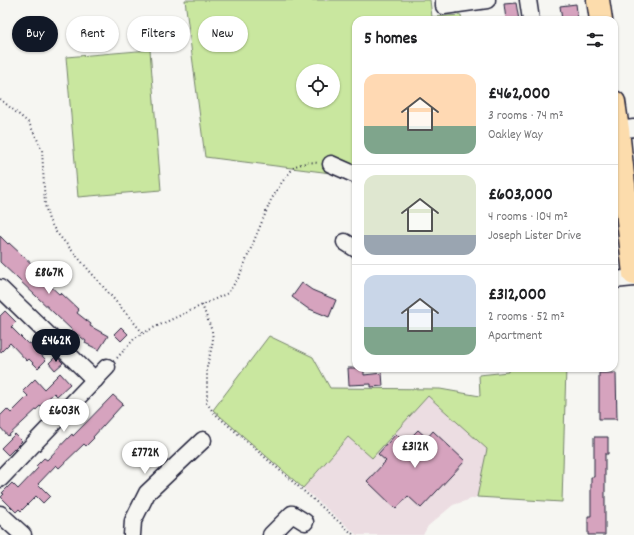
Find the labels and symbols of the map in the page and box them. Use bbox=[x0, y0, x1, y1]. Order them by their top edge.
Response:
pin: £867K bbox=[21, 261, 77, 295]
pin: £462K bbox=[28, 329, 84, 363]
pin: £603K bbox=[36, 399, 92, 433]
pin: £312K bbox=[387, 435, 443, 469]
pin: £772K bbox=[117, 441, 173, 475]

